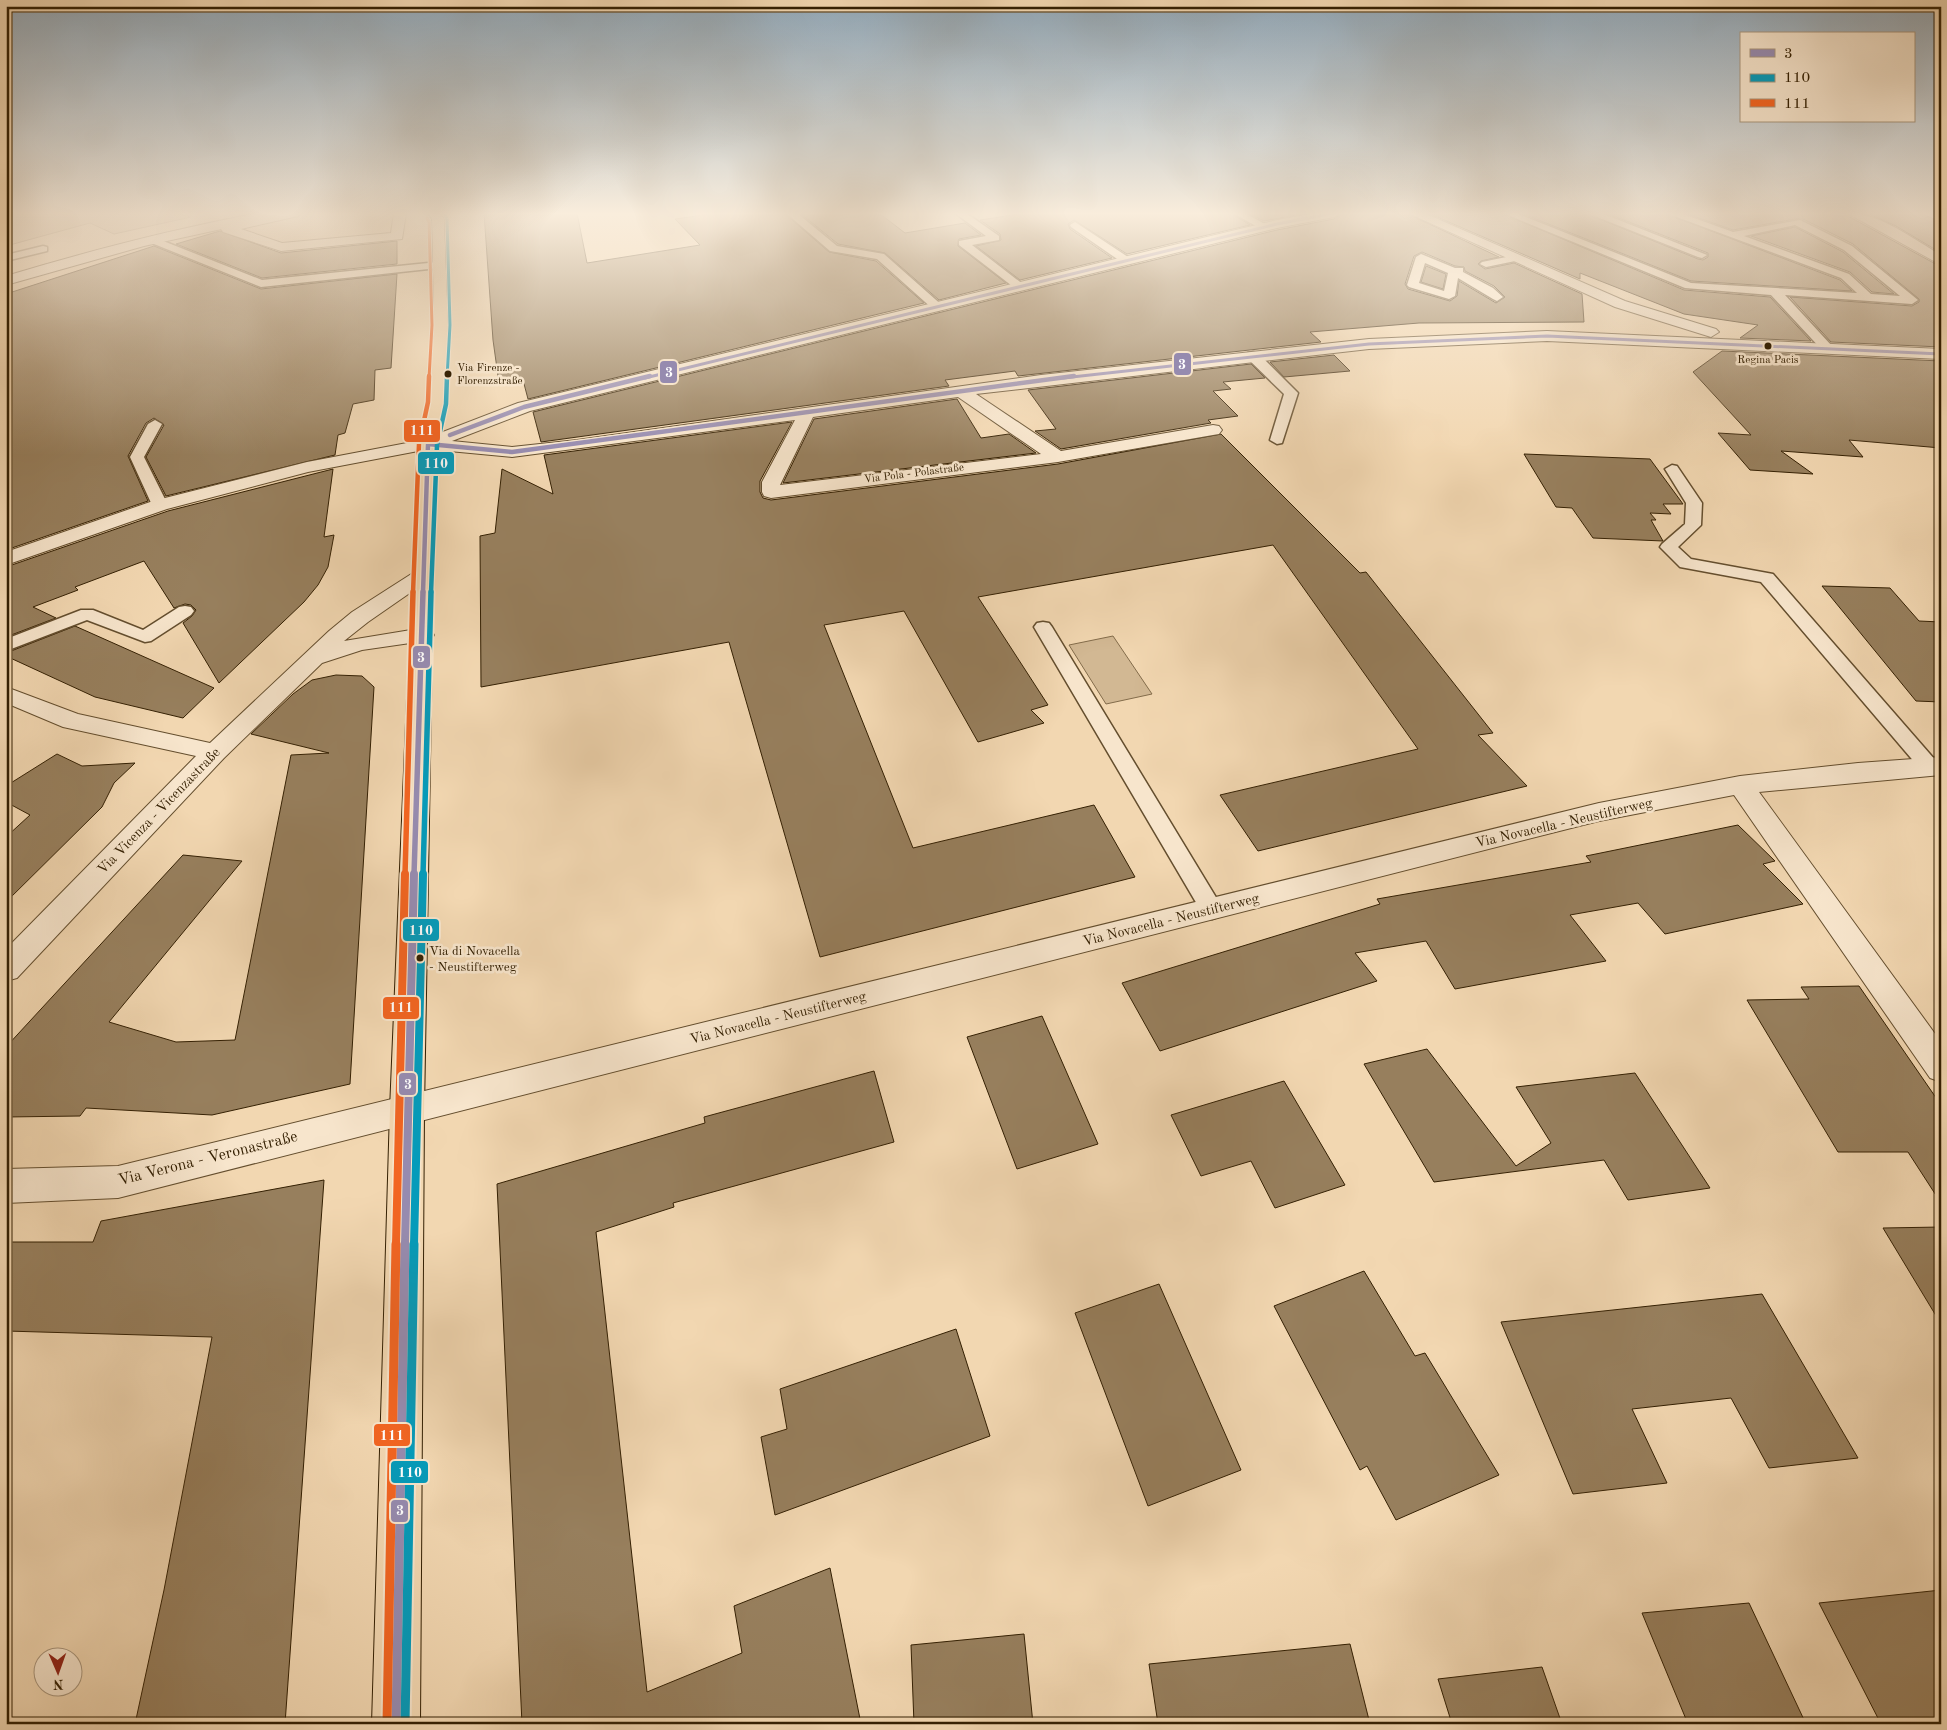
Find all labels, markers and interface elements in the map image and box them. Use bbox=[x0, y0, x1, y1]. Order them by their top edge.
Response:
legend bbox=[1740, 32, 1914, 122]
text: 3 bbox=[1784, 47, 1793, 62]
text: 110 bbox=[1784, 71, 1810, 86]
text: 111 bbox=[1784, 97, 1810, 112]
marker: Regina Pacis bbox=[1763, 341, 1773, 351]
line badge: 3 bbox=[1173, 352, 1192, 376]
place label: Regina Pacis bbox=[1737, 355, 1799, 366]
text: 3 bbox=[1178, 358, 1186, 372]
line badge: 3 bbox=[659, 360, 678, 384]
place label: Via Firenze - Florenzstraße bbox=[457, 363, 523, 387]
text: 3 bbox=[665, 366, 673, 380]
marker: Via Firenze - Florenzstraße bbox=[443, 369, 453, 379]
line badge: 111 bbox=[403, 419, 441, 443]
text: 111 bbox=[410, 424, 434, 438]
line badge: 110 bbox=[417, 451, 455, 475]
text: 110 bbox=[424, 457, 448, 471]
street label: Via Pola - Polastraße bbox=[863, 462, 965, 486]
line badge: 3 bbox=[412, 645, 431, 669]
text: 3 bbox=[417, 651, 425, 665]
street label: Via Vicenza - Vicenzastraße bbox=[95, 745, 223, 877]
street label: Via Novacella - Neustifterweg bbox=[1474, 796, 1654, 850]
street label: Via Novacella - Neustifterweg bbox=[1081, 891, 1261, 949]
line badge: 110 bbox=[402, 918, 440, 942]
text: 110 bbox=[409, 924, 433, 938]
place label: Via di Novacella - Neustifterweg bbox=[429, 945, 520, 974]
marker: Via di Novacella - Neustifterweg bbox=[415, 953, 425, 963]
street label: Via Novacella - Neustifterweg bbox=[688, 989, 868, 1047]
line badge: 111 bbox=[382, 996, 420, 1020]
text: 111 bbox=[389, 1001, 413, 1015]
line badge: 3 bbox=[398, 1072, 417, 1096]
text: 3 bbox=[404, 1078, 412, 1092]
street label: Via Verona - Veronastraße bbox=[117, 1129, 299, 1189]
line badge: 111 bbox=[373, 1423, 411, 1447]
text: 111 bbox=[380, 1429, 404, 1443]
line badge: 110 bbox=[390, 1460, 429, 1484]
text: 110 bbox=[398, 1466, 422, 1480]
line badge: 3 bbox=[390, 1499, 409, 1523]
text: 3 bbox=[396, 1504, 404, 1518]
north arrow bbox=[32, 1648, 82, 1698]
text: N bbox=[53, 1677, 64, 1691]

